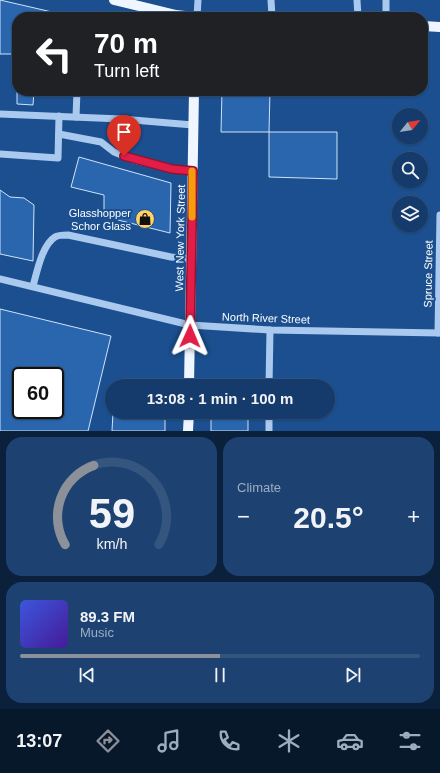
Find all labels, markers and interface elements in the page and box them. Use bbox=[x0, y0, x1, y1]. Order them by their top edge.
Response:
icon: left bbox=[28, 28, 80, 80]
text: 70 m bbox=[94, 28, 158, 59]
text: Turn left bbox=[94, 61, 159, 81]
north arrow bbox=[392, 108, 428, 144]
map controls bbox=[392, 108, 428, 232]
pin bbox=[107, 115, 141, 156]
icon: arrive bbox=[113, 121, 135, 143]
button: search bbox=[392, 152, 428, 188]
street label: West New York Street bbox=[173, 185, 187, 291]
button: layers bbox=[392, 196, 428, 232]
place label: Glasshopper Schor Glass bbox=[69, 207, 131, 232]
shop icon: Glasshopper Schor Glass bbox=[134, 208, 156, 230]
street label: Spruce Street bbox=[421, 240, 435, 308]
street label: North River Street bbox=[222, 310, 310, 326]
position arrow bbox=[169, 315, 211, 357]
speed limit sign: 60 bbox=[12, 367, 64, 419]
text: 13:08 · 1 min · 100 m bbox=[147, 390, 293, 407]
text: Climate bbox=[237, 480, 281, 495]
text: 59 bbox=[88, 489, 135, 536]
text: 20.5° bbox=[293, 501, 364, 534]
text: − bbox=[237, 504, 250, 529]
text: + bbox=[407, 504, 420, 529]
text: km/h bbox=[96, 535, 127, 551]
text: 89.3 FM bbox=[80, 608, 135, 625]
text: Music bbox=[80, 625, 114, 640]
icon: previous bbox=[76, 664, 98, 686]
icon: pause bbox=[209, 664, 231, 686]
icon: next bbox=[342, 664, 364, 686]
icon: directions bbox=[94, 727, 122, 755]
icon: music bbox=[155, 727, 183, 755]
icon: phone bbox=[215, 727, 243, 755]
icon: climate bbox=[275, 727, 303, 755]
icon: car bbox=[336, 727, 364, 755]
icon: filters bbox=[396, 727, 424, 755]
text: 13:07 bbox=[16, 731, 62, 751]

